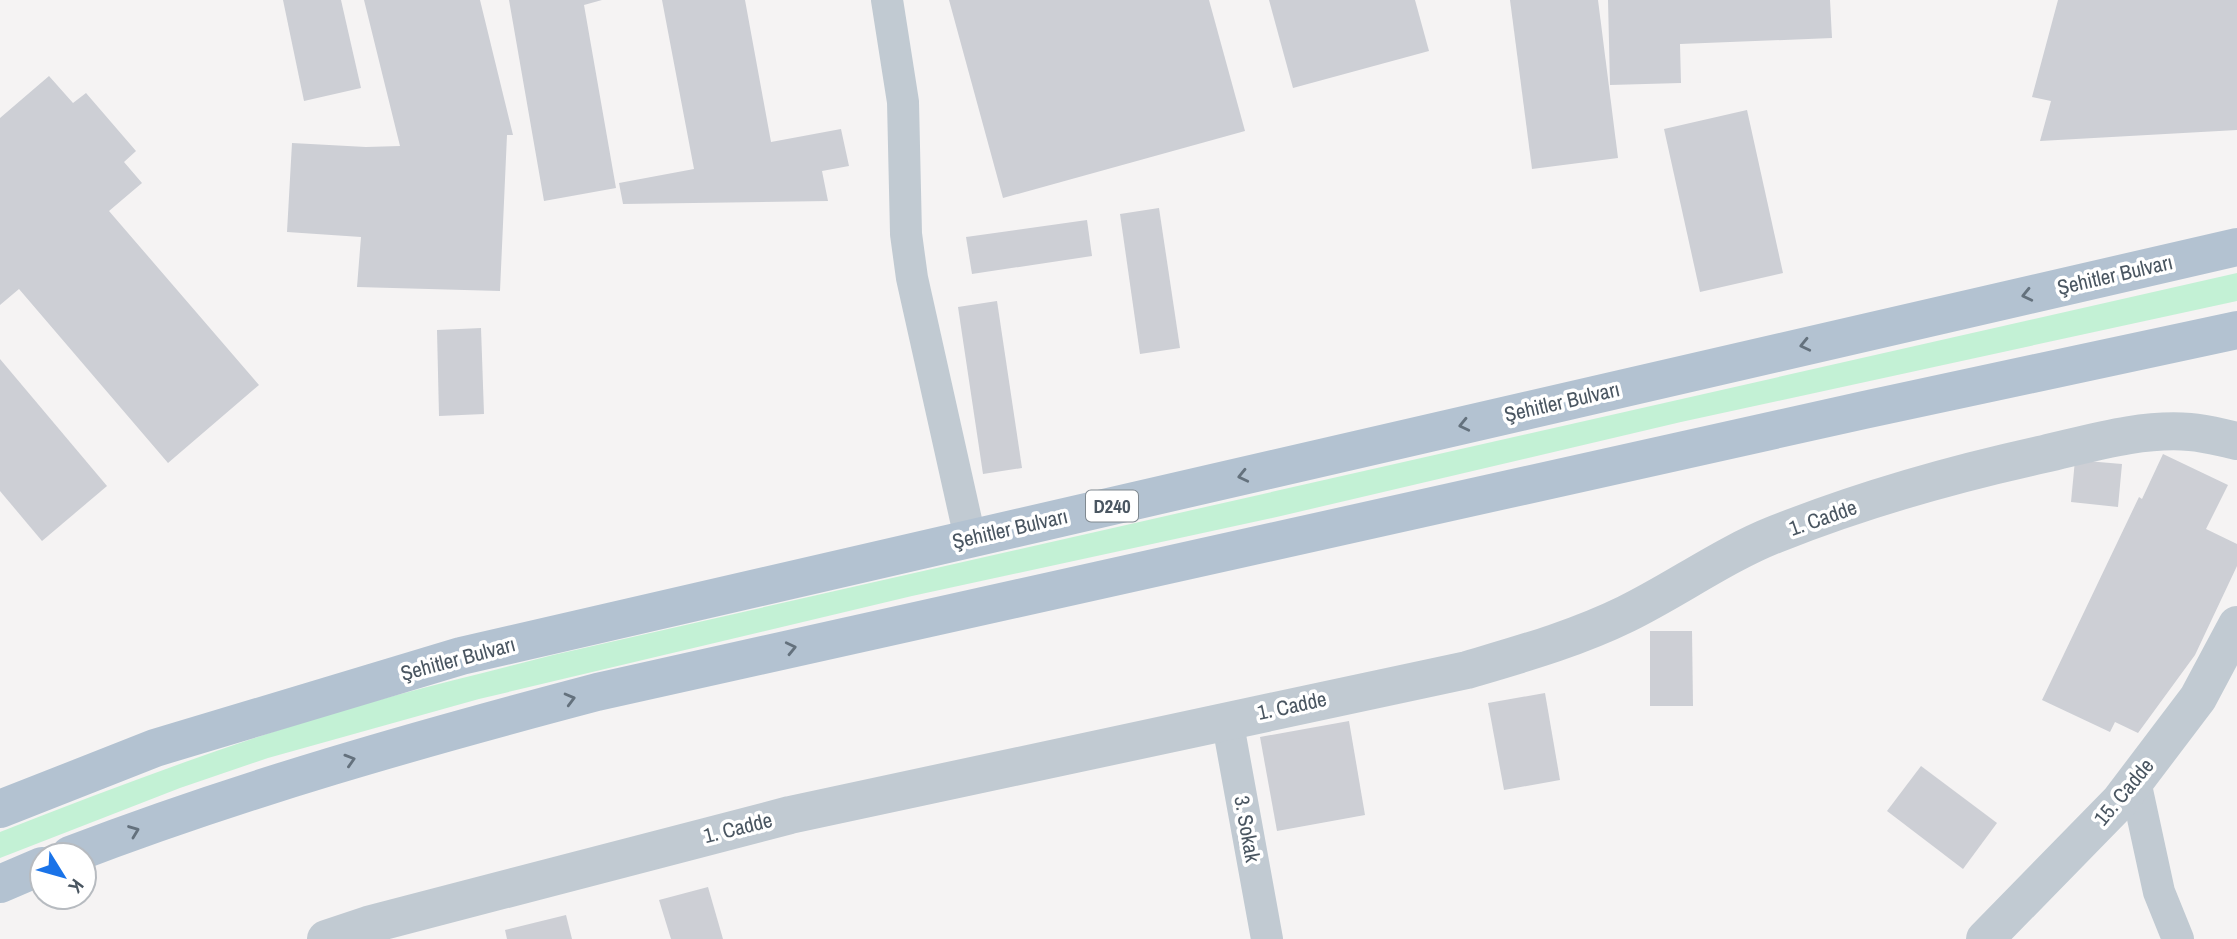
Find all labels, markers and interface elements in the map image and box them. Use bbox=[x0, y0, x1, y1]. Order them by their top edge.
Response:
street label: Şehitler Bulvarı bbox=[2054, 247, 2176, 302]
one-way arrow bbox=[2021, 287, 2033, 301]
one-way arrow bbox=[1799, 337, 1811, 352]
street label: Şehitler Bulvarı bbox=[1501, 374, 1623, 429]
one-way arrow bbox=[1458, 417, 1470, 431]
one-way arrow bbox=[1237, 467, 1249, 482]
road number: D240 bbox=[1086, 491, 1138, 522]
street label: 1. Cadde bbox=[1785, 492, 1861, 543]
street label: Şehitler Bulvarı bbox=[949, 501, 1071, 556]
street label: Şehitler Bulvarı bbox=[397, 629, 518, 688]
one-way arrow bbox=[785, 642, 797, 657]
street label: 1. Cadde bbox=[1255, 684, 1329, 727]
one-way arrow bbox=[563, 693, 575, 707]
street label: 15. Cadde bbox=[2087, 752, 2160, 831]
one-way arrow bbox=[344, 754, 356, 769]
street label: 3. Sokak bbox=[1227, 793, 1268, 865]
street label: 1. Cadde bbox=[700, 805, 775, 850]
one-way arrow bbox=[128, 825, 140, 839]
north arrow bbox=[28, 841, 98, 911]
text: K bbox=[62, 874, 90, 899]

